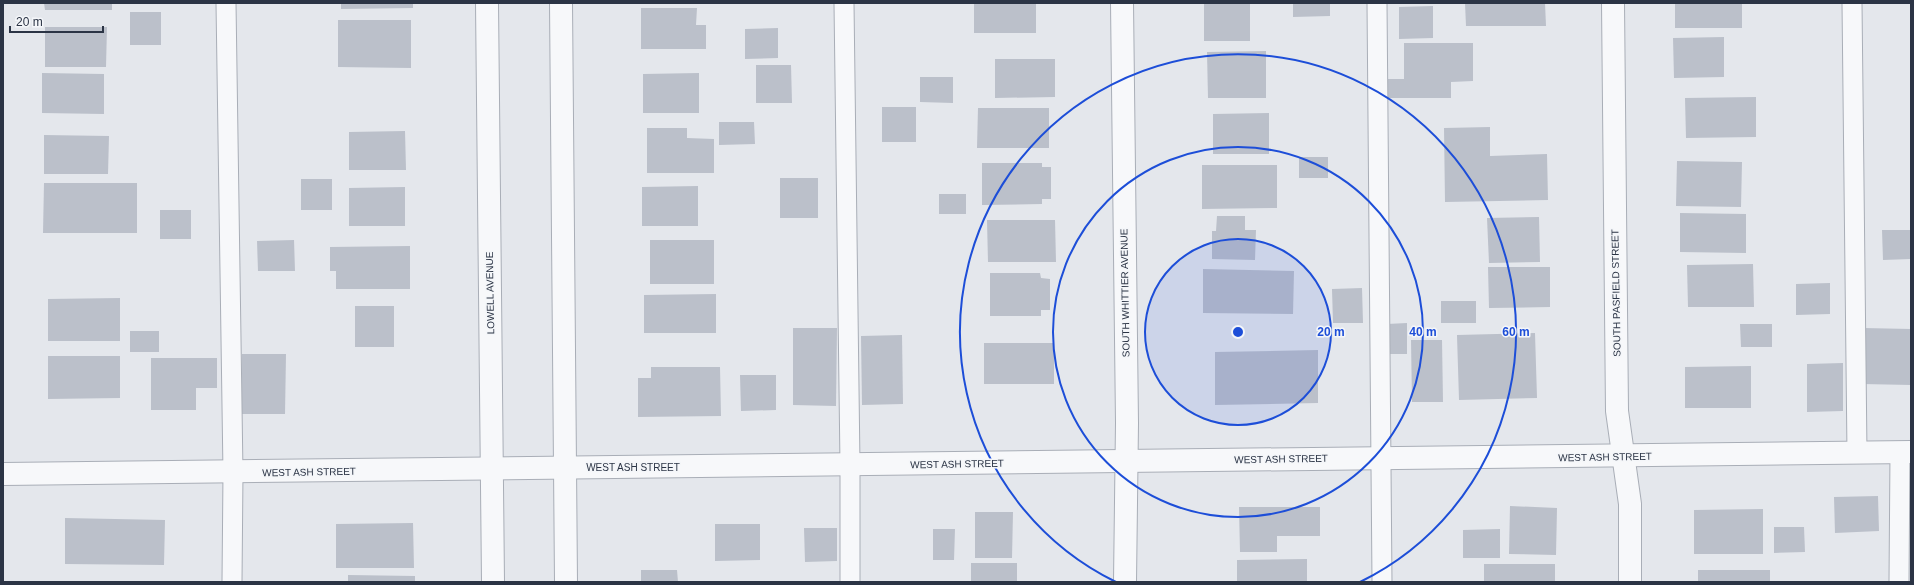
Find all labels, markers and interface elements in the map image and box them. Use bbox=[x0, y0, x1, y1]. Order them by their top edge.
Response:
scale bar bbox=[10, 8, 103, 34]
text: 20 m bbox=[16, 15, 43, 29]
street label: SOUTH WHITTIER AVENUE bbox=[1118, 228, 1132, 357]
street label: SOUTH PASFIELD STREET bbox=[1609, 229, 1623, 357]
street label: LOWELL AVENUE bbox=[484, 251, 496, 334]
centre of rings bbox=[1231, 325, 1245, 339]
text: 20 m bbox=[1317, 325, 1345, 339]
text: 40 m bbox=[1409, 325, 1437, 339]
text: 60 m bbox=[1502, 325, 1530, 339]
street label: WEST ASH STREET bbox=[1558, 451, 1652, 463]
street label: WEST ASH STREET bbox=[1234, 453, 1328, 465]
street label: WEST ASH STREET bbox=[910, 458, 1004, 470]
street label: WEST ASH STREET bbox=[586, 462, 680, 473]
street label: WEST ASH STREET bbox=[262, 466, 356, 478]

